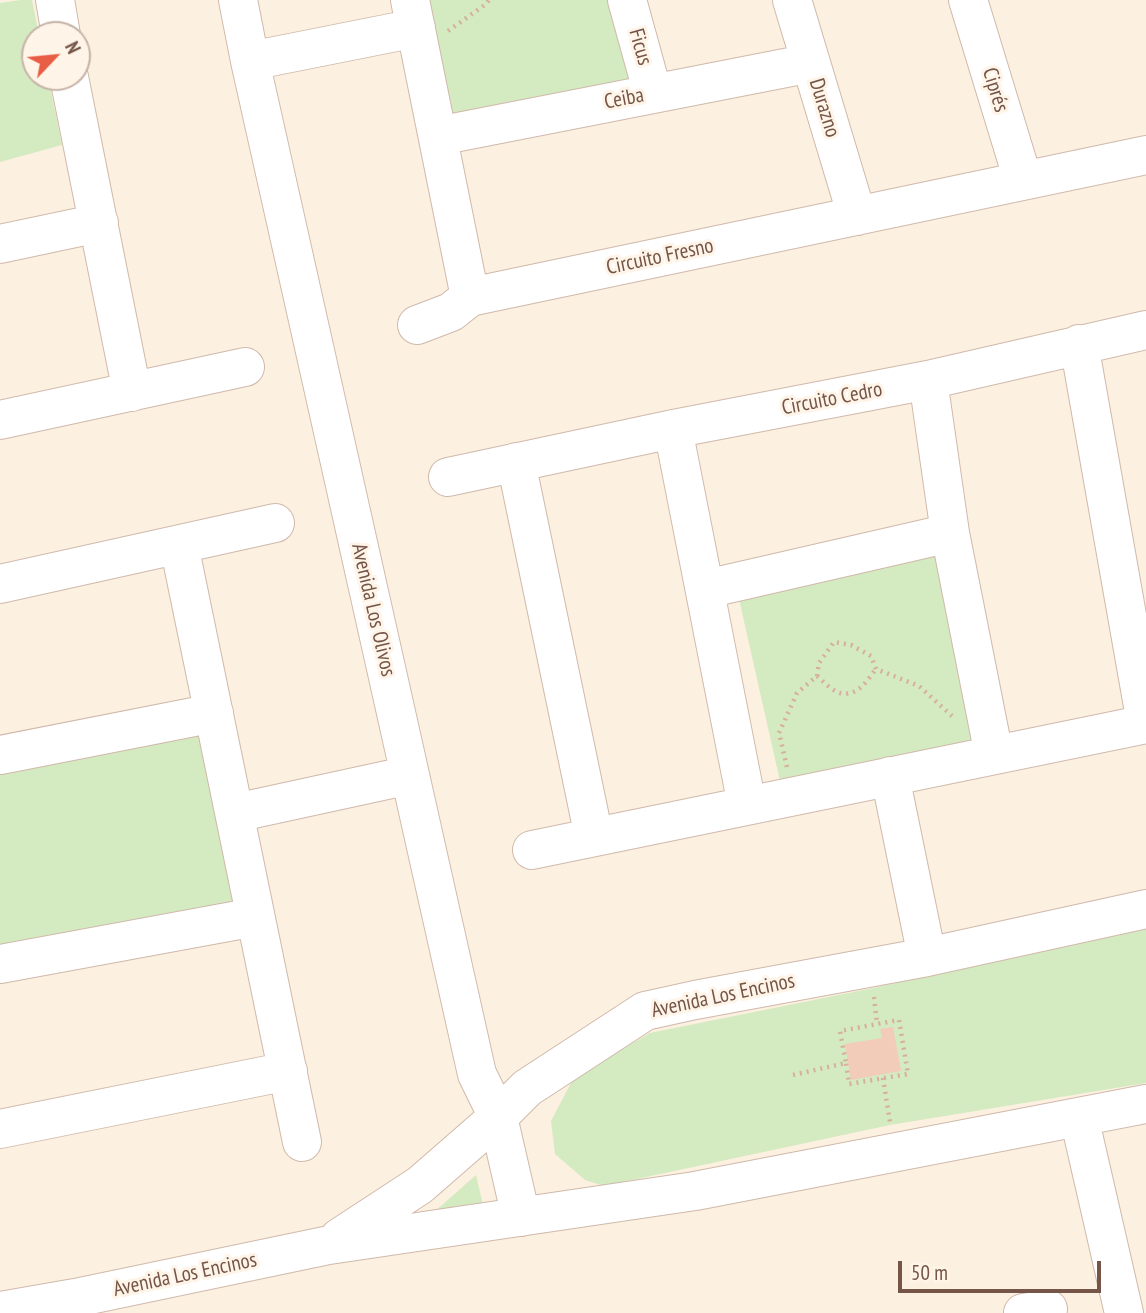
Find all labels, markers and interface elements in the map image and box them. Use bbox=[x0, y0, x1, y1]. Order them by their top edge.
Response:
north arrow bbox=[21, 21, 91, 91]
street label: Ficus bbox=[623, 26, 657, 68]
text: N bbox=[60, 38, 86, 58]
street label: Ciprés bbox=[976, 65, 1014, 115]
street label: Durazno bbox=[803, 76, 845, 140]
street label: Ceiba bbox=[602, 83, 646, 115]
street label: Circuito Fresno bbox=[604, 233, 716, 281]
street label: Circuito Cedro bbox=[780, 377, 884, 421]
street label: Avenida Los Olivos bbox=[345, 541, 401, 679]
street label: Avenida Los Encinos bbox=[649, 969, 797, 1023]
scale bar bbox=[901, 1246, 1104, 1290]
street label: Avenida Los Encinos bbox=[111, 1248, 259, 1302]
text: 50 m bbox=[911, 1259, 948, 1286]

